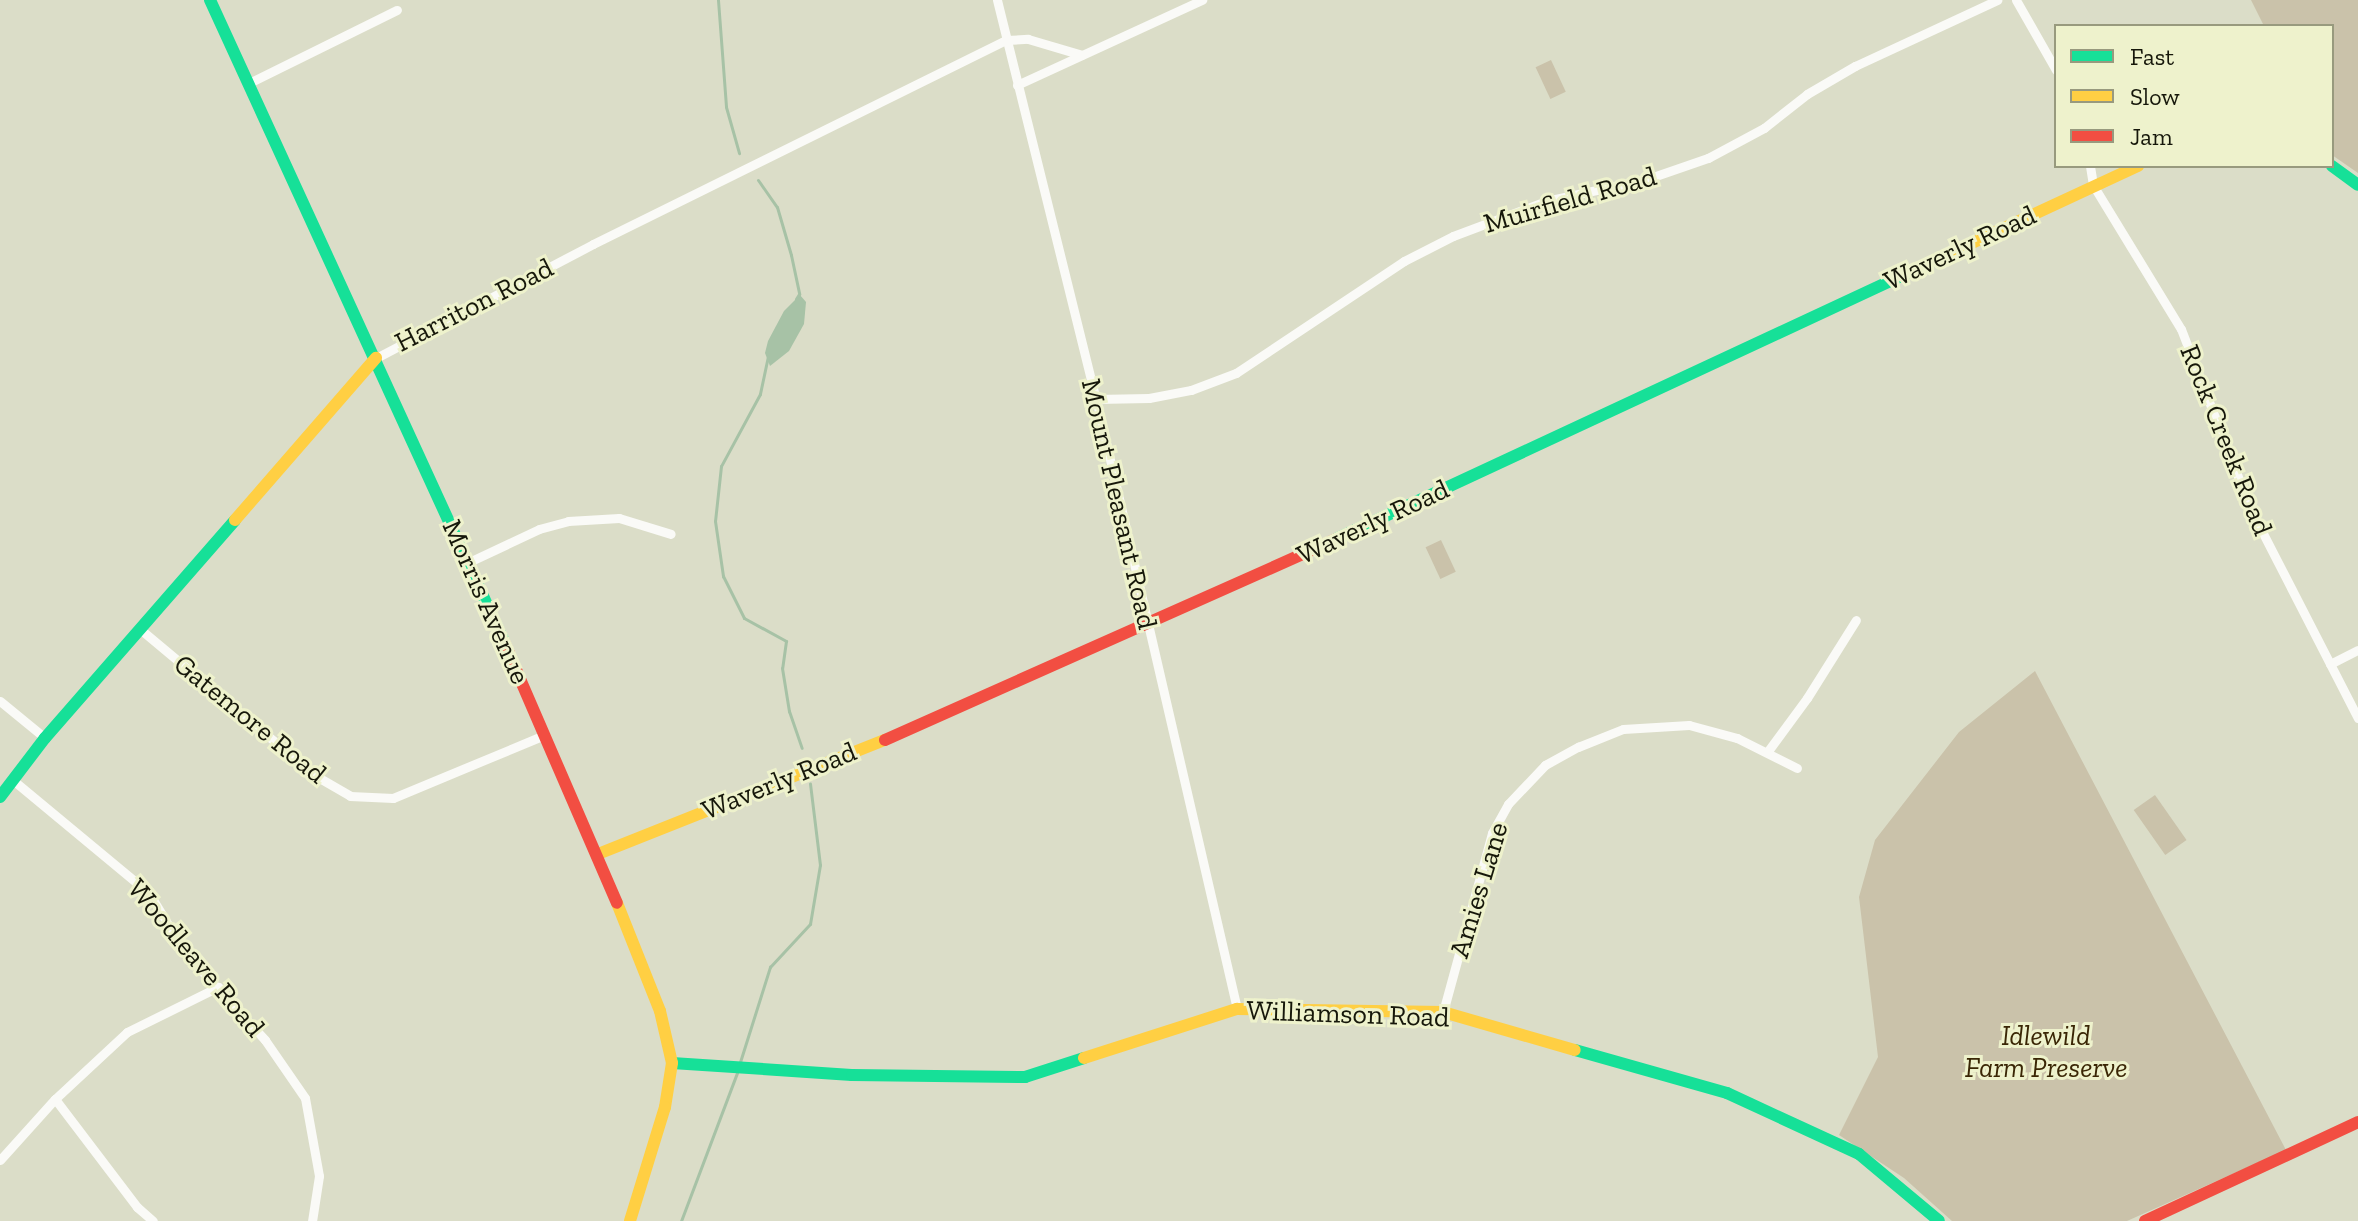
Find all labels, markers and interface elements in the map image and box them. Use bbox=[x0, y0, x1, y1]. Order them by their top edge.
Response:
legend bbox=[2054, 24, 2334, 168]
text: Fast bbox=[2130, 42, 2174, 71]
text: Slow bbox=[2130, 82, 2180, 111]
text: Jam bbox=[2130, 122, 2173, 151]
street label: Muirfield Road bbox=[1480, 159, 1660, 241]
street label: Waverly Road bbox=[1878, 198, 2042, 298]
street label: Harriton Road bbox=[389, 251, 559, 359]
street label: Rock Creek Road bbox=[2173, 340, 2279, 540]
street label: Mount Pleasant Road bbox=[1074, 376, 1164, 632]
street label: Waverly Road bbox=[1291, 472, 1455, 572]
street label: Morris Avenue bbox=[435, 514, 537, 690]
street label: Gatemore Road bbox=[167, 647, 333, 791]
street label: Waverly Road bbox=[697, 735, 861, 827]
street label: Amies Lane bbox=[1442, 818, 1516, 962]
street label: Woodleave Road bbox=[120, 872, 272, 1044]
street label: Williamson Road bbox=[1246, 994, 1450, 1034]
park label: Idlewild Farm Preserve bbox=[1964, 1019, 2128, 1085]

